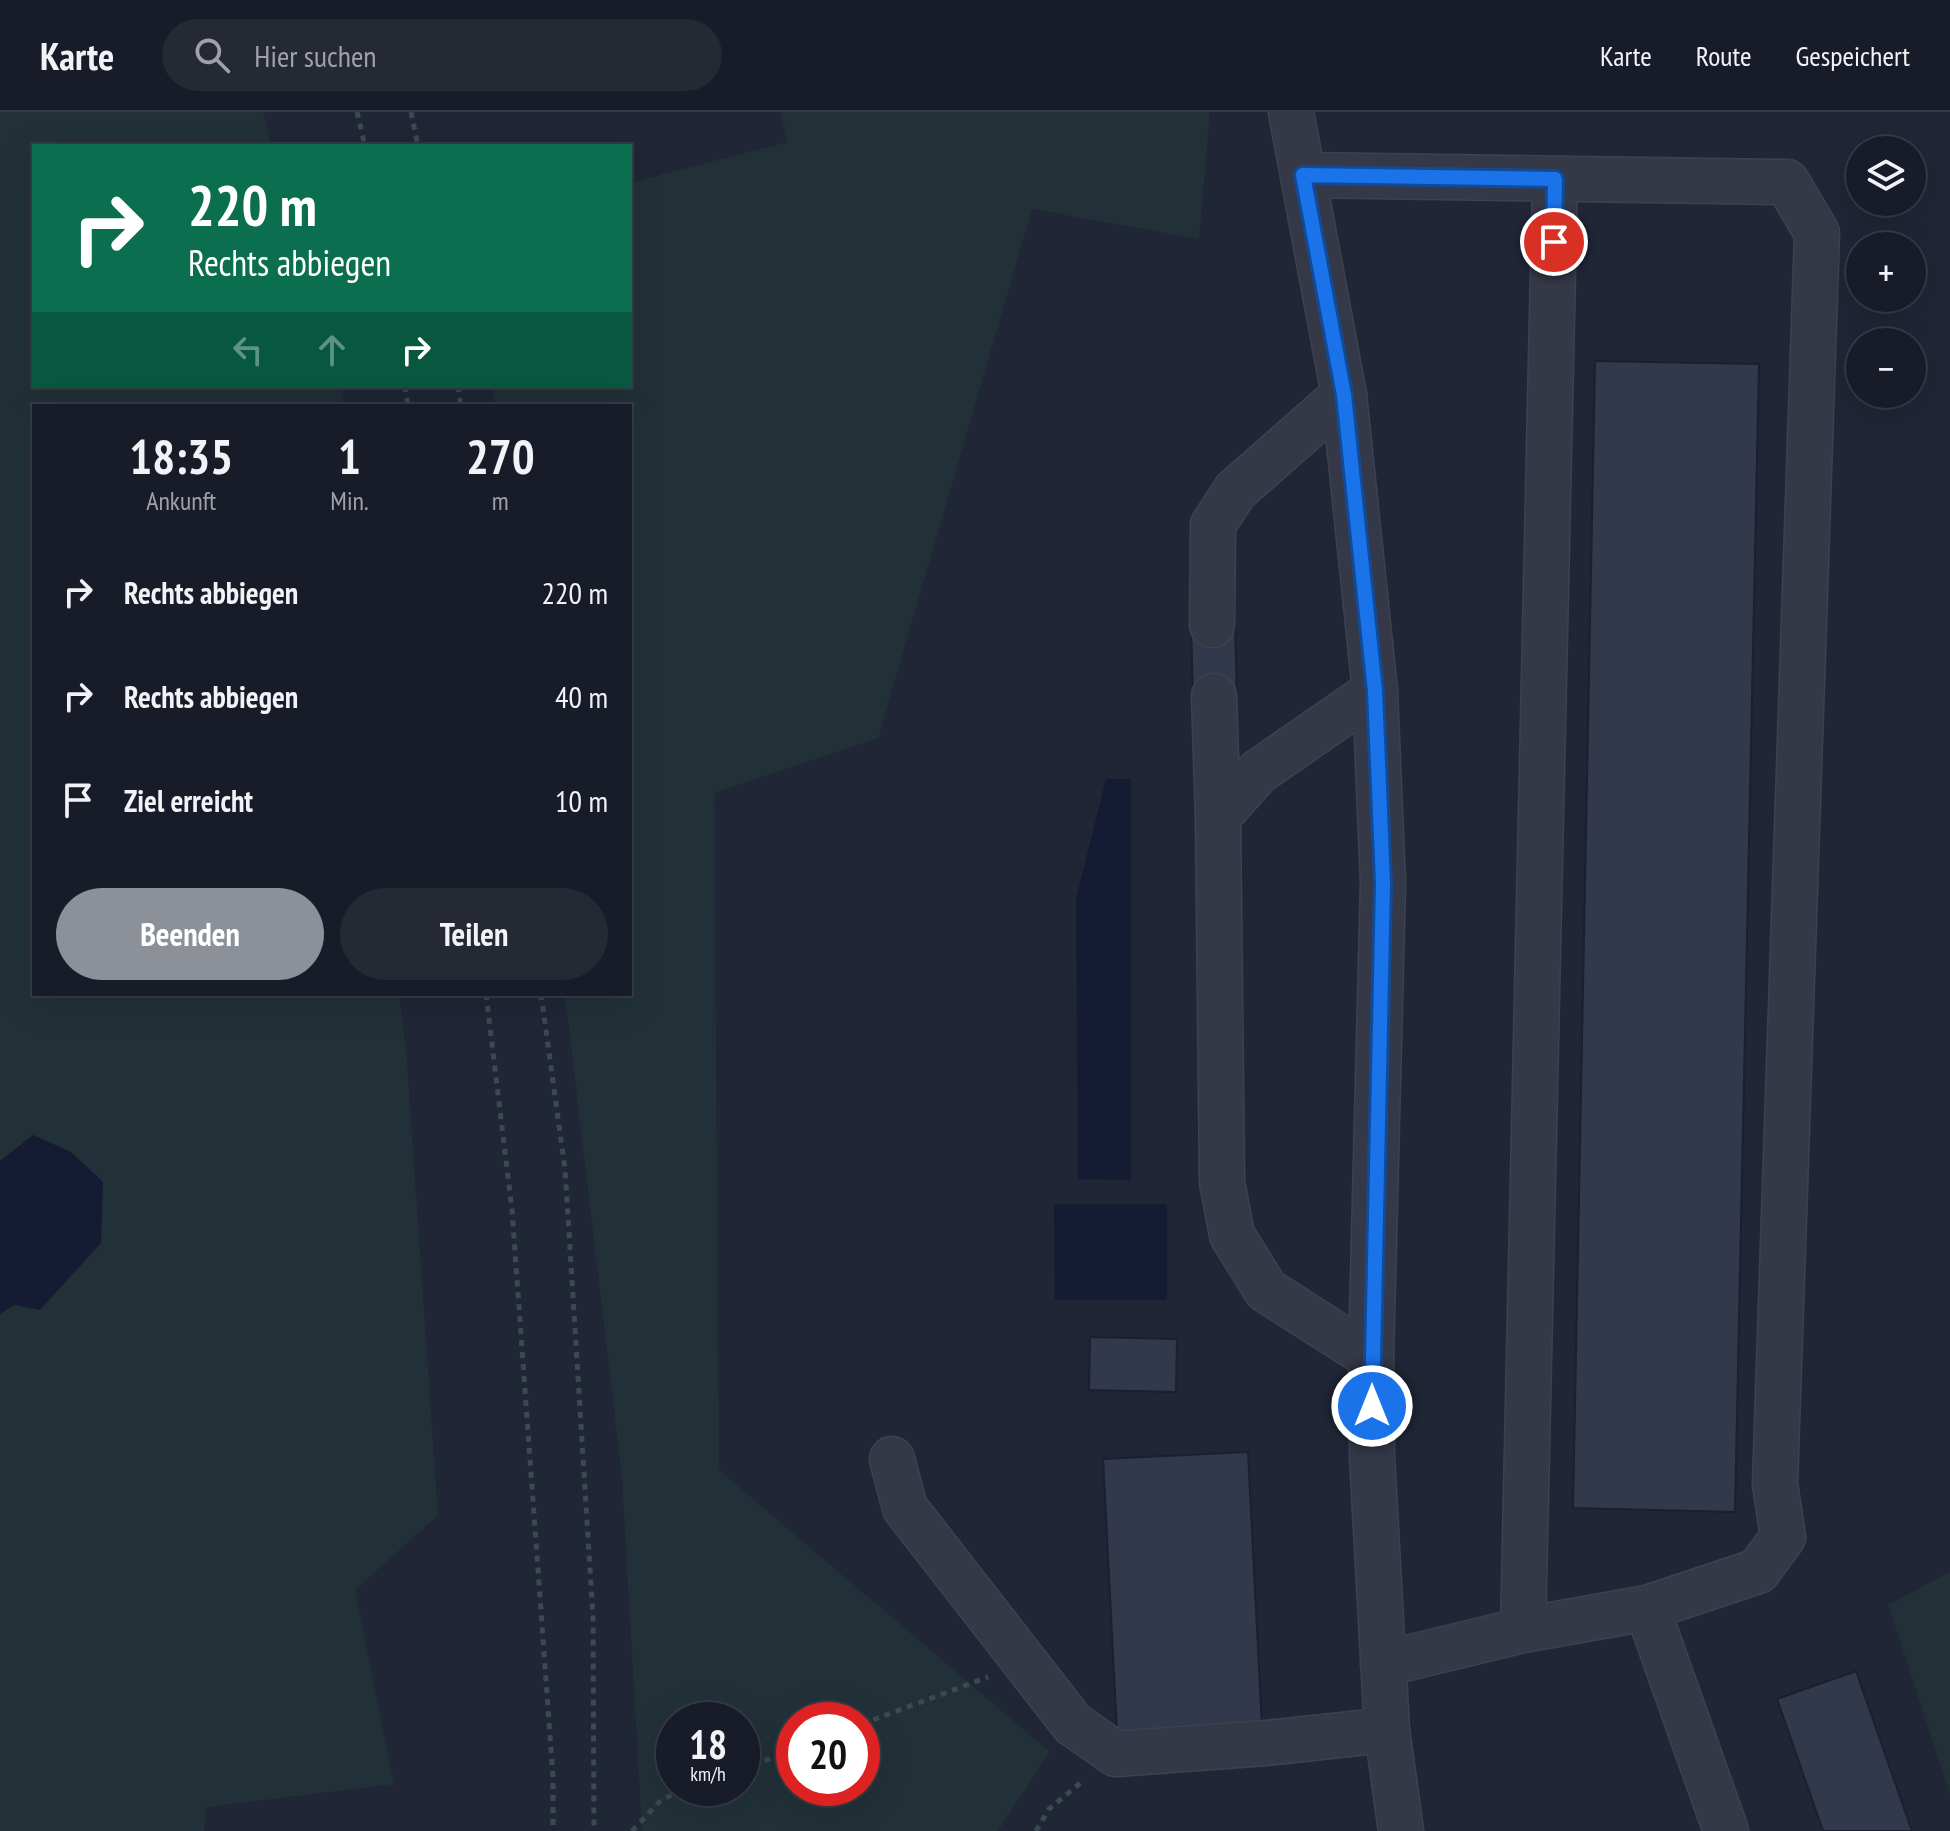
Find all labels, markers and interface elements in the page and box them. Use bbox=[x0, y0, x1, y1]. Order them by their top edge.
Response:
search box bbox=[162, 19, 722, 91]
text: Karte bbox=[40, 31, 114, 80]
icon: search bbox=[190, 33, 234, 77]
text: Hier suchen bbox=[254, 36, 376, 75]
text: Karte bbox=[1600, 37, 1652, 74]
text: Route bbox=[1696, 37, 1751, 74]
text: Gespeichert bbox=[1795, 37, 1910, 74]
map controls bbox=[1846, 136, 1926, 408]
button: layers bbox=[1846, 136, 1926, 216]
text: 220 m bbox=[188, 169, 317, 241]
icon: right bbox=[56, 176, 160, 280]
pin bbox=[1520, 208, 1588, 276]
icon: arrive bbox=[1532, 220, 1576, 264]
button: + bbox=[1846, 232, 1926, 312]
text: Rechts abbiegen bbox=[188, 239, 391, 286]
icon: left bbox=[226, 328, 270, 372]
icon: ahead bbox=[310, 328, 354, 372]
icon: right bbox=[394, 328, 438, 372]
button: − bbox=[1846, 328, 1926, 408]
text: 18:35 bbox=[129, 425, 233, 487]
text: 1 bbox=[338, 425, 361, 487]
text: 270 bbox=[466, 425, 535, 487]
text: Ankunft bbox=[146, 484, 216, 517]
text: Min. bbox=[330, 484, 369, 517]
text: m bbox=[492, 484, 509, 517]
icon: right bbox=[56, 570, 100, 614]
text: Rechts abbiegen bbox=[124, 573, 298, 612]
text: 220 m bbox=[542, 573, 608, 612]
icon: right bbox=[56, 674, 100, 718]
text: Rechts abbiegen bbox=[124, 677, 298, 716]
text: 40 m bbox=[555, 677, 608, 716]
icon: arrive bbox=[56, 778, 100, 822]
text: Ziel erreicht bbox=[124, 781, 253, 820]
text: 10 m bbox=[555, 781, 608, 820]
button: Beenden bbox=[56, 888, 324, 980]
button: Teilen bbox=[340, 888, 608, 980]
position arrow bbox=[1330, 1364, 1414, 1448]
speed limit sign: 20 bbox=[776, 1702, 880, 1806]
text: 18 bbox=[689, 1718, 727, 1770]
text: km/h bbox=[690, 1761, 726, 1787]

